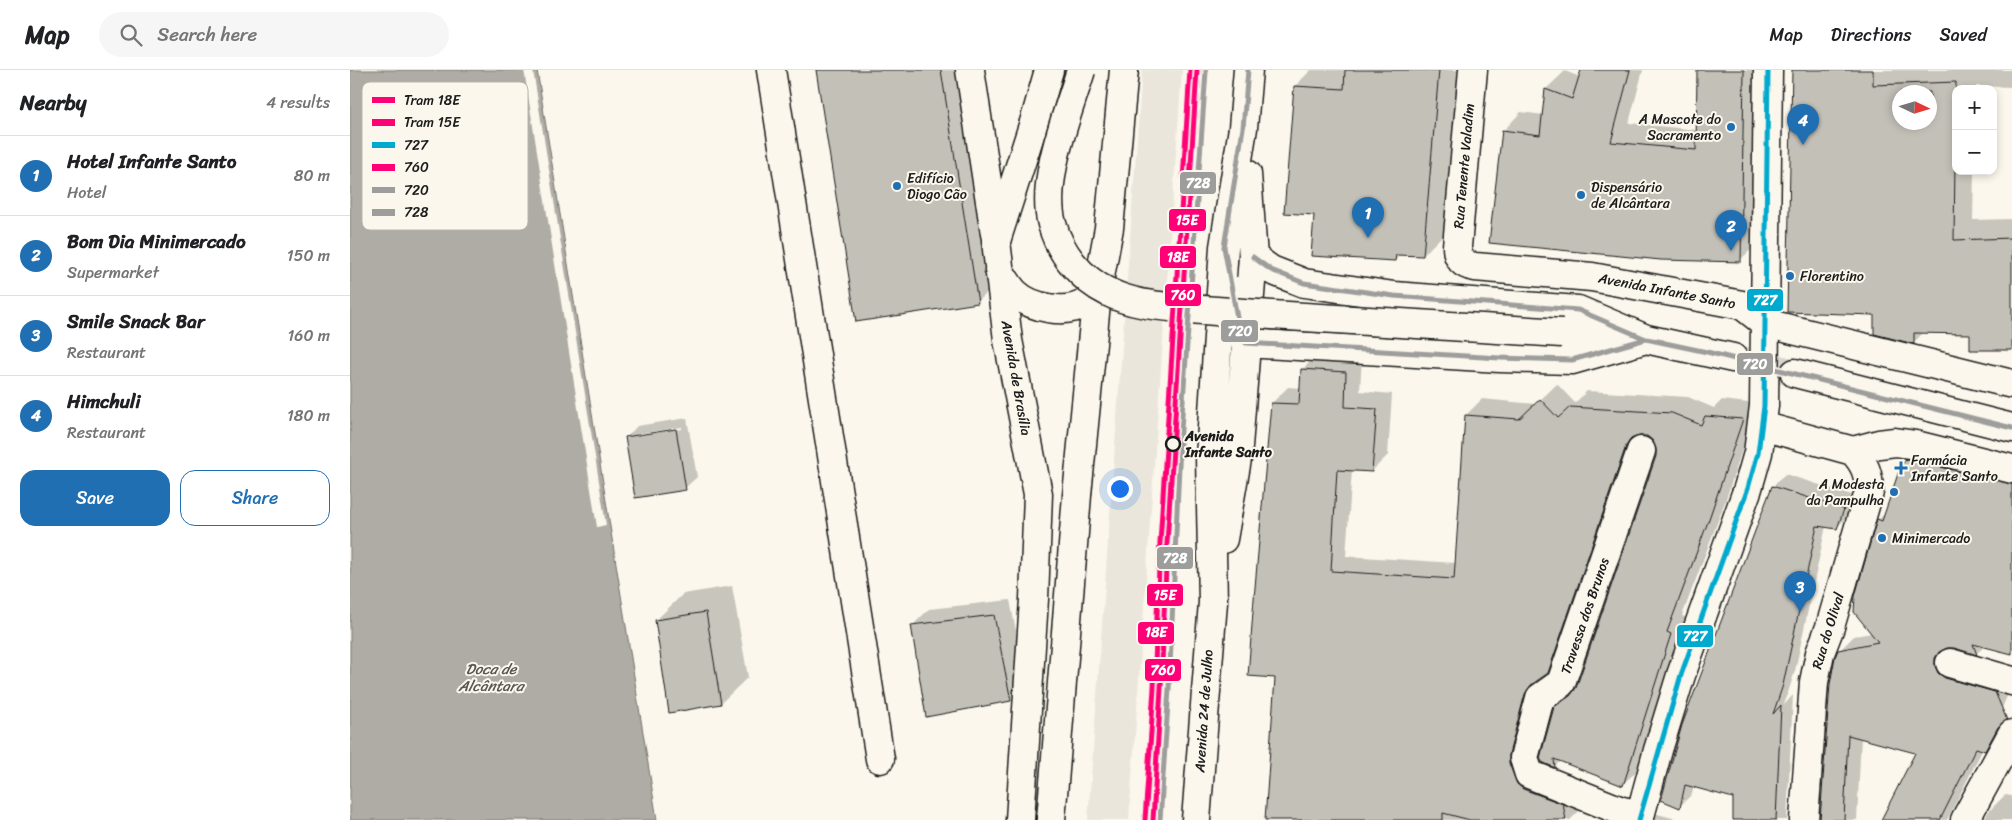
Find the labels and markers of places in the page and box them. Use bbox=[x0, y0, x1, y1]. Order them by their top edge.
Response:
pin: 4 bbox=[1787, 104, 1819, 145]
place label: A Mascote do Sacramento bbox=[1638, 107, 1721, 148]
marker: A Mascote do Sacramento bbox=[1725, 121, 1737, 133]
place label: Edifício Diogo Cão bbox=[907, 166, 967, 207]
place label: Dispensário de Alcântara bbox=[1591, 175, 1671, 216]
marker: Edifício Diogo Cão bbox=[891, 180, 903, 192]
marker: Dispensário de Alcântara bbox=[1575, 189, 1587, 201]
pin: 1 bbox=[1352, 197, 1384, 238]
pin: 2 bbox=[1715, 210, 1747, 251]
place label: Florentino bbox=[1800, 264, 1864, 289]
marker: Florentino bbox=[1784, 270, 1796, 282]
place label: Avenida Infante Santo bbox=[1184, 424, 1273, 465]
marker: Avenida Infante Santo bbox=[1165, 436, 1181, 452]
place label: Farmácia Infante Santo bbox=[1910, 448, 1998, 489]
marker: Farmácia Infante Santo bbox=[1895, 462, 1907, 474]
place label: A Modesta da Pampulha bbox=[1806, 472, 1884, 513]
marker: A Modesta da Pampulha bbox=[1888, 486, 1900, 498]
place label: Minimercado bbox=[1892, 526, 1970, 551]
marker: Minimercado bbox=[1876, 532, 1888, 544]
pin: 3 bbox=[1784, 571, 1816, 612]

